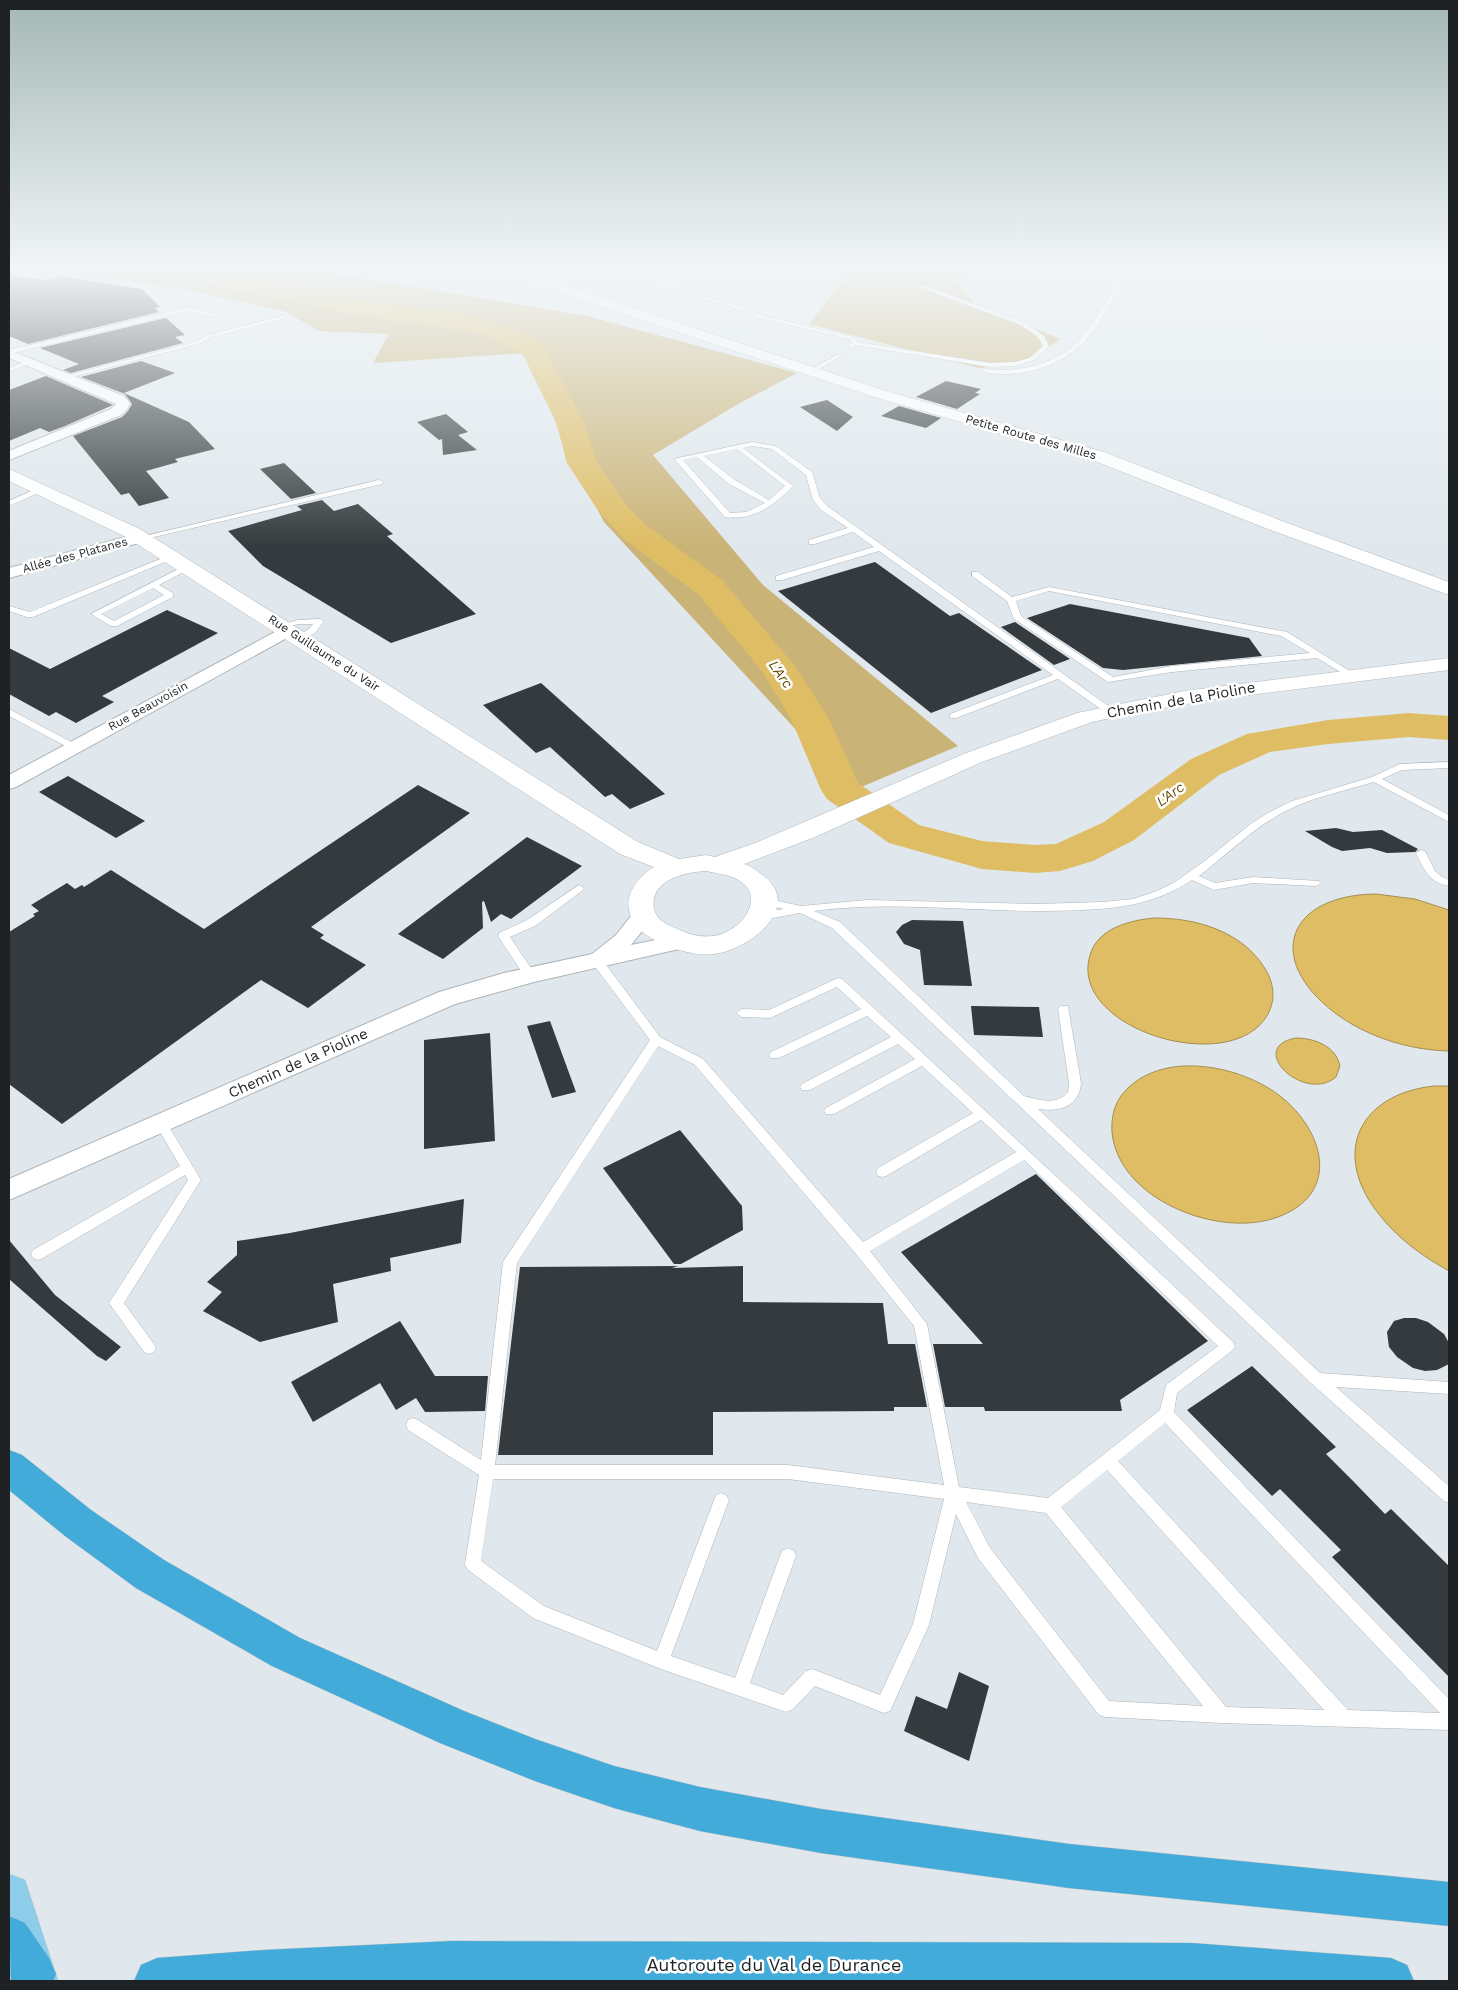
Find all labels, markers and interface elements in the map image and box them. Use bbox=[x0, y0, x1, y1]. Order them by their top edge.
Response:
street label: Petite Route des Milles bbox=[964, 412, 1098, 462]
street label: Allée des Platanes bbox=[21, 534, 129, 576]
street label: Rue Guillaume du Vair bbox=[266, 612, 382, 694]
water label: L'Arc bbox=[766, 657, 796, 691]
street label: Rue Beauvoisin bbox=[106, 678, 190, 734]
street label: Chemin de la Pioline bbox=[1105, 678, 1257, 722]
water label: L'Arc bbox=[1153, 778, 1187, 809]
street label: Chemin de la Pioline bbox=[226, 1024, 370, 1102]
street label: Autoroute du Val de Durance bbox=[647, 1954, 901, 1975]

